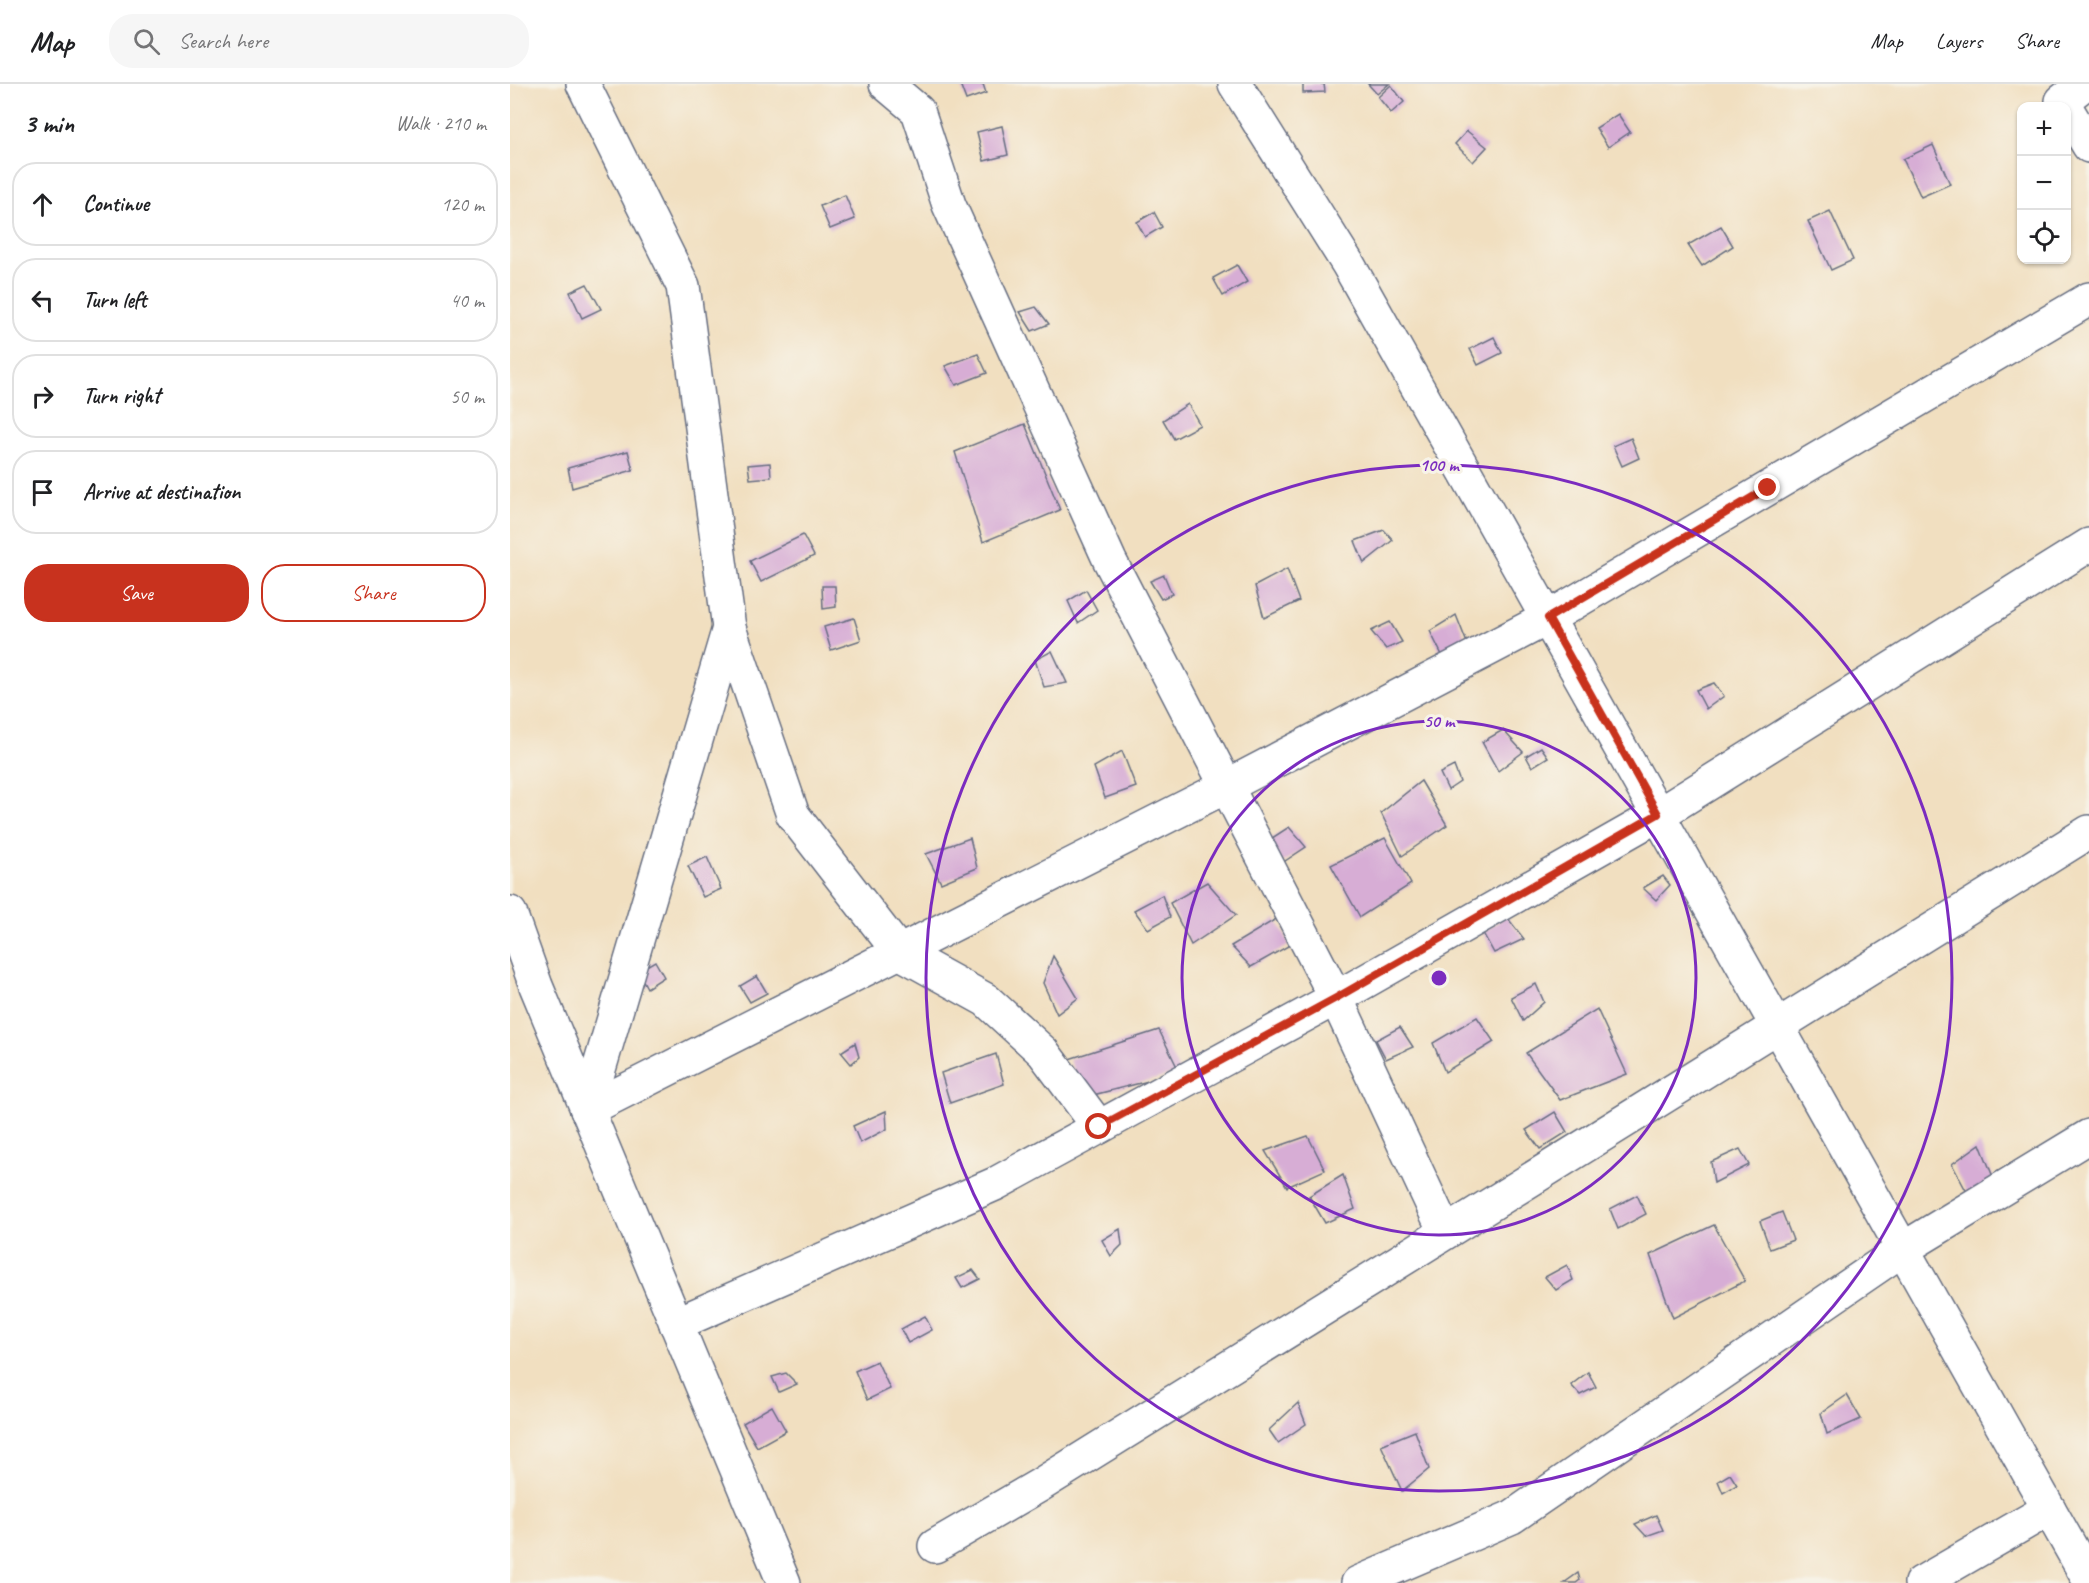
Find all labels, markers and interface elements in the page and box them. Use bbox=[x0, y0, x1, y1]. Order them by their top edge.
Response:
search box bbox=[109, 14, 529, 68]
text: Map bbox=[30, 24, 73, 59]
icon: search bbox=[130, 25, 163, 58]
text: Search here bbox=[178, 27, 268, 55]
text: Map bbox=[1870, 28, 1903, 54]
text: Layers bbox=[1936, 28, 1982, 54]
text: Share bbox=[2015, 28, 2059, 54]
map controls bbox=[2017, 102, 2071, 264]
button: + bbox=[2017, 102, 2071, 156]
text: 3 min bbox=[24, 107, 74, 140]
text: Walk · 210 m bbox=[396, 111, 486, 136]
button: − bbox=[2017, 156, 2071, 210]
icon: ahead bbox=[26, 188, 59, 221]
text: Continue bbox=[83, 190, 149, 218]
text: 120 m bbox=[441, 192, 484, 217]
button: locate bbox=[2017, 210, 2071, 264]
icon: left bbox=[26, 284, 59, 317]
text: Turn left bbox=[83, 286, 147, 314]
text: 40 m bbox=[450, 288, 484, 313]
icon: right bbox=[26, 380, 59, 413]
text: Turn right bbox=[83, 382, 160, 410]
text: 50 m bbox=[450, 384, 484, 409]
text: 100 m bbox=[1420, 454, 1460, 476]
route end bbox=[1754, 474, 1780, 500]
icon: arrive bbox=[26, 476, 59, 509]
text: Arrive at destination bbox=[83, 478, 240, 506]
button: Save bbox=[24, 564, 249, 622]
button: Share bbox=[261, 564, 486, 622]
text: 50 m bbox=[1424, 710, 1456, 732]
centre of rings bbox=[1429, 968, 1449, 988]
route start bbox=[1085, 1113, 1111, 1139]

